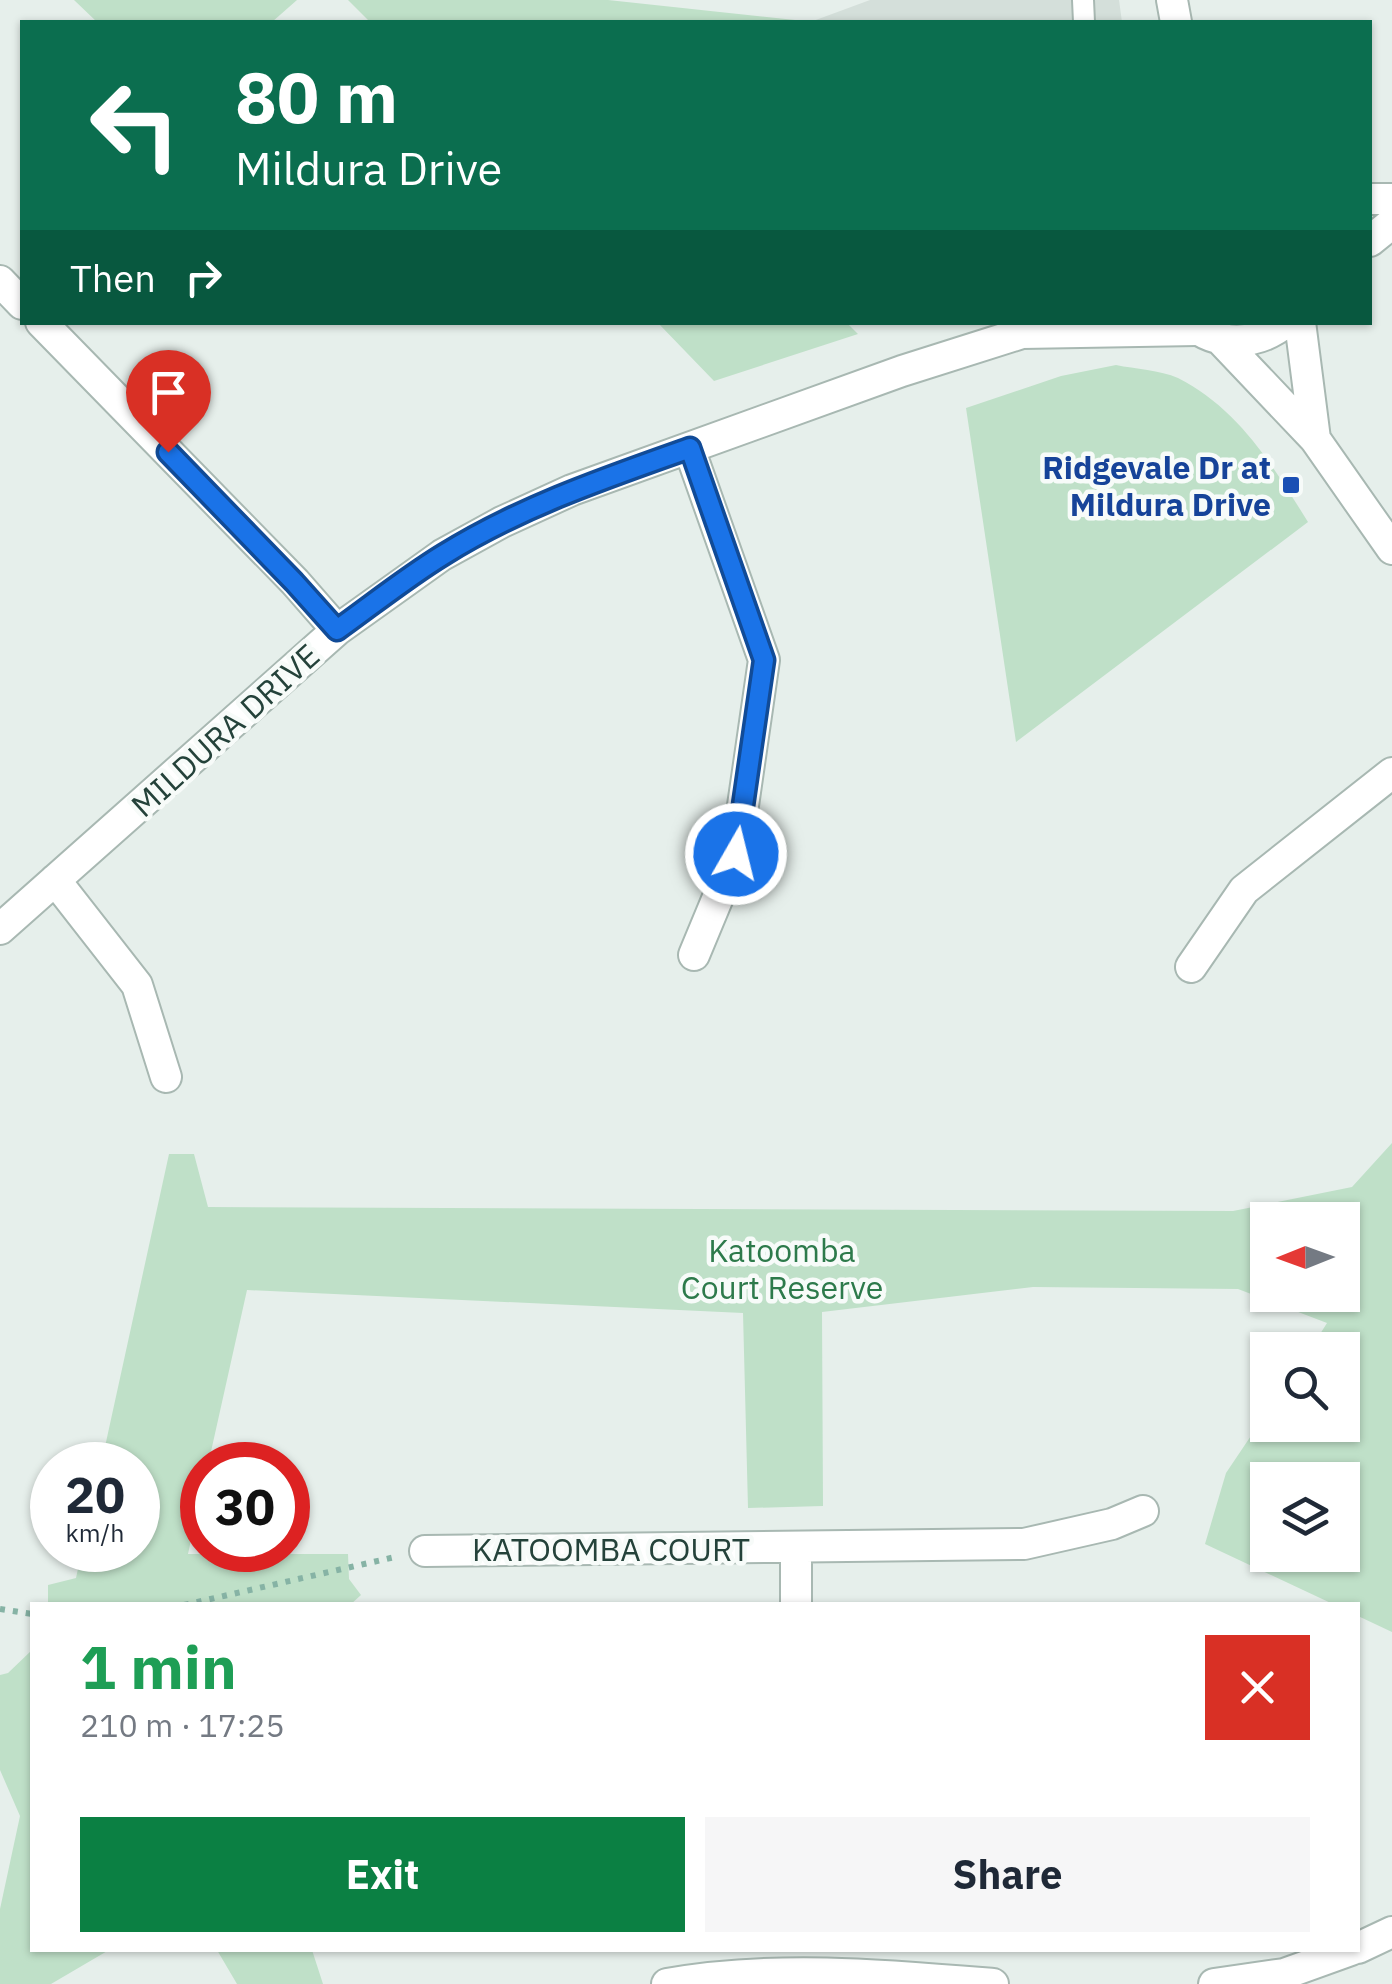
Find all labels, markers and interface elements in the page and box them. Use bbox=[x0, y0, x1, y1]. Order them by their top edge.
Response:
text: 80 m bbox=[235, 51, 398, 142]
icon: left bbox=[70, 60, 200, 190]
text: Mildura Drive bbox=[235, 139, 502, 197]
icon: right bbox=[176, 250, 231, 305]
text: Then bbox=[70, 253, 156, 302]
pin bbox=[126, 350, 211, 453]
icon: arrive bbox=[141, 365, 196, 420]
place label: Ridgevale Dr at Mildura Drive bbox=[1042, 446, 1271, 525]
marker: Ridgevale Dr at Mildura Drive bbox=[1280, 474, 1302, 496]
street label: MILDURA DRIVE bbox=[122, 634, 328, 826]
position arrow bbox=[684, 802, 788, 906]
north arrow bbox=[1250, 1202, 1360, 1312]
map controls bbox=[1250, 1202, 1360, 1572]
park label: Katoomba Court Reserve bbox=[681, 1229, 883, 1308]
button: search bbox=[1250, 1332, 1360, 1442]
speed limit sign: 30 bbox=[180, 1442, 310, 1572]
text: 20 bbox=[65, 1462, 125, 1527]
button: layers bbox=[1250, 1462, 1360, 1572]
text: km/h bbox=[66, 1516, 124, 1549]
street label: KATOOMBA COURT bbox=[472, 1528, 750, 1570]
text: 1 min bbox=[80, 1627, 237, 1706]
button: close bbox=[1205, 1635, 1310, 1740]
text: 210 m · 17:25 bbox=[80, 1704, 285, 1746]
button: Exit bbox=[80, 1817, 685, 1932]
button: Share bbox=[705, 1817, 1310, 1932]

